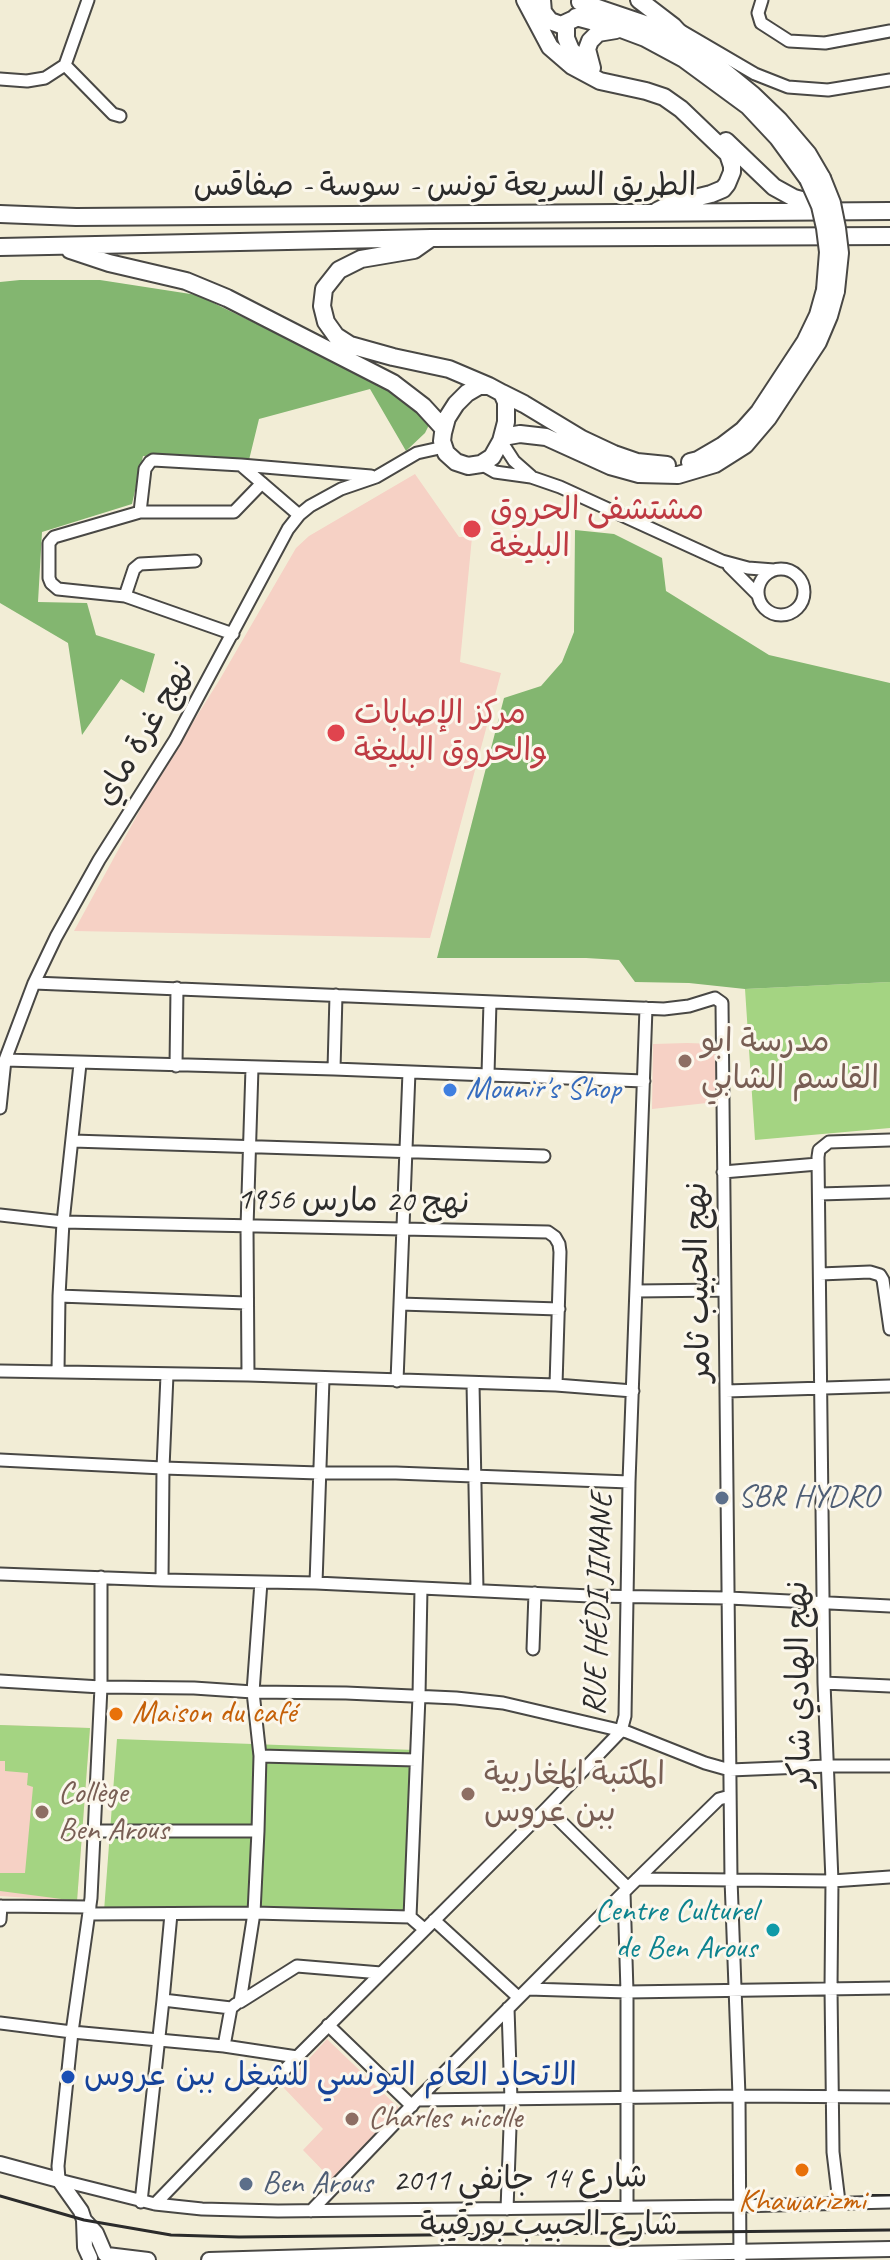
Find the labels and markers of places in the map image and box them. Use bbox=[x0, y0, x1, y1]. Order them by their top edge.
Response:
place label: مشتشفى الحروق البليغة bbox=[490, 492, 704, 567]
marker: مشتشفى الحروق البليغة bbox=[461, 518, 483, 540]
place label: مركز الإصابات والحروق البليغة bbox=[354, 696, 548, 771]
marker: مركز الإصابات والحروق البليغة bbox=[325, 722, 347, 744]
place label: مدرسة ابو القاسم الشابي bbox=[701, 1024, 879, 1099]
marker: مدرسة ابو القاسم الشابي bbox=[676, 1052, 694, 1070]
place label: Mounir's Shop bbox=[466, 1071, 621, 1109]
marker: Mounir's Shop bbox=[441, 1081, 459, 1099]
place label: SBR HYDRO bbox=[738, 1479, 879, 1517]
marker: SBR HYDRO bbox=[713, 1489, 731, 1507]
place label: Maison du café bbox=[132, 1695, 296, 1733]
marker: Maison du café bbox=[107, 1705, 125, 1723]
place label: المكتبة المغاربية ببن عروس bbox=[484, 1757, 665, 1832]
place label: Collège Ben Arous bbox=[58, 1775, 168, 1850]
marker: المكتبة المغاربية ببن عروس bbox=[459, 1785, 477, 1803]
marker: Collège Ben Arous bbox=[33, 1803, 51, 1821]
place label: Centre Culturel de Ben Arous bbox=[595, 1893, 757, 1968]
marker: Centre Culturel de Ben Arous bbox=[764, 1921, 782, 1939]
place label: الاتحاد العام التونسي للشغل ببن عروس bbox=[84, 2058, 577, 2096]
marker: الاتحاد العام التونسي للشغل ببن عروس bbox=[59, 2068, 77, 2086]
place label: Charles nicolle bbox=[368, 2100, 522, 2138]
marker: Charles nicolle bbox=[343, 2110, 361, 2128]
marker: Khawarizmi bbox=[793, 2161, 811, 2179]
place label: Ben Arous bbox=[262, 2165, 372, 2203]
marker: Ben Arous bbox=[237, 2175, 255, 2193]
place label: Khawarizmi bbox=[738, 2183, 866, 2221]

